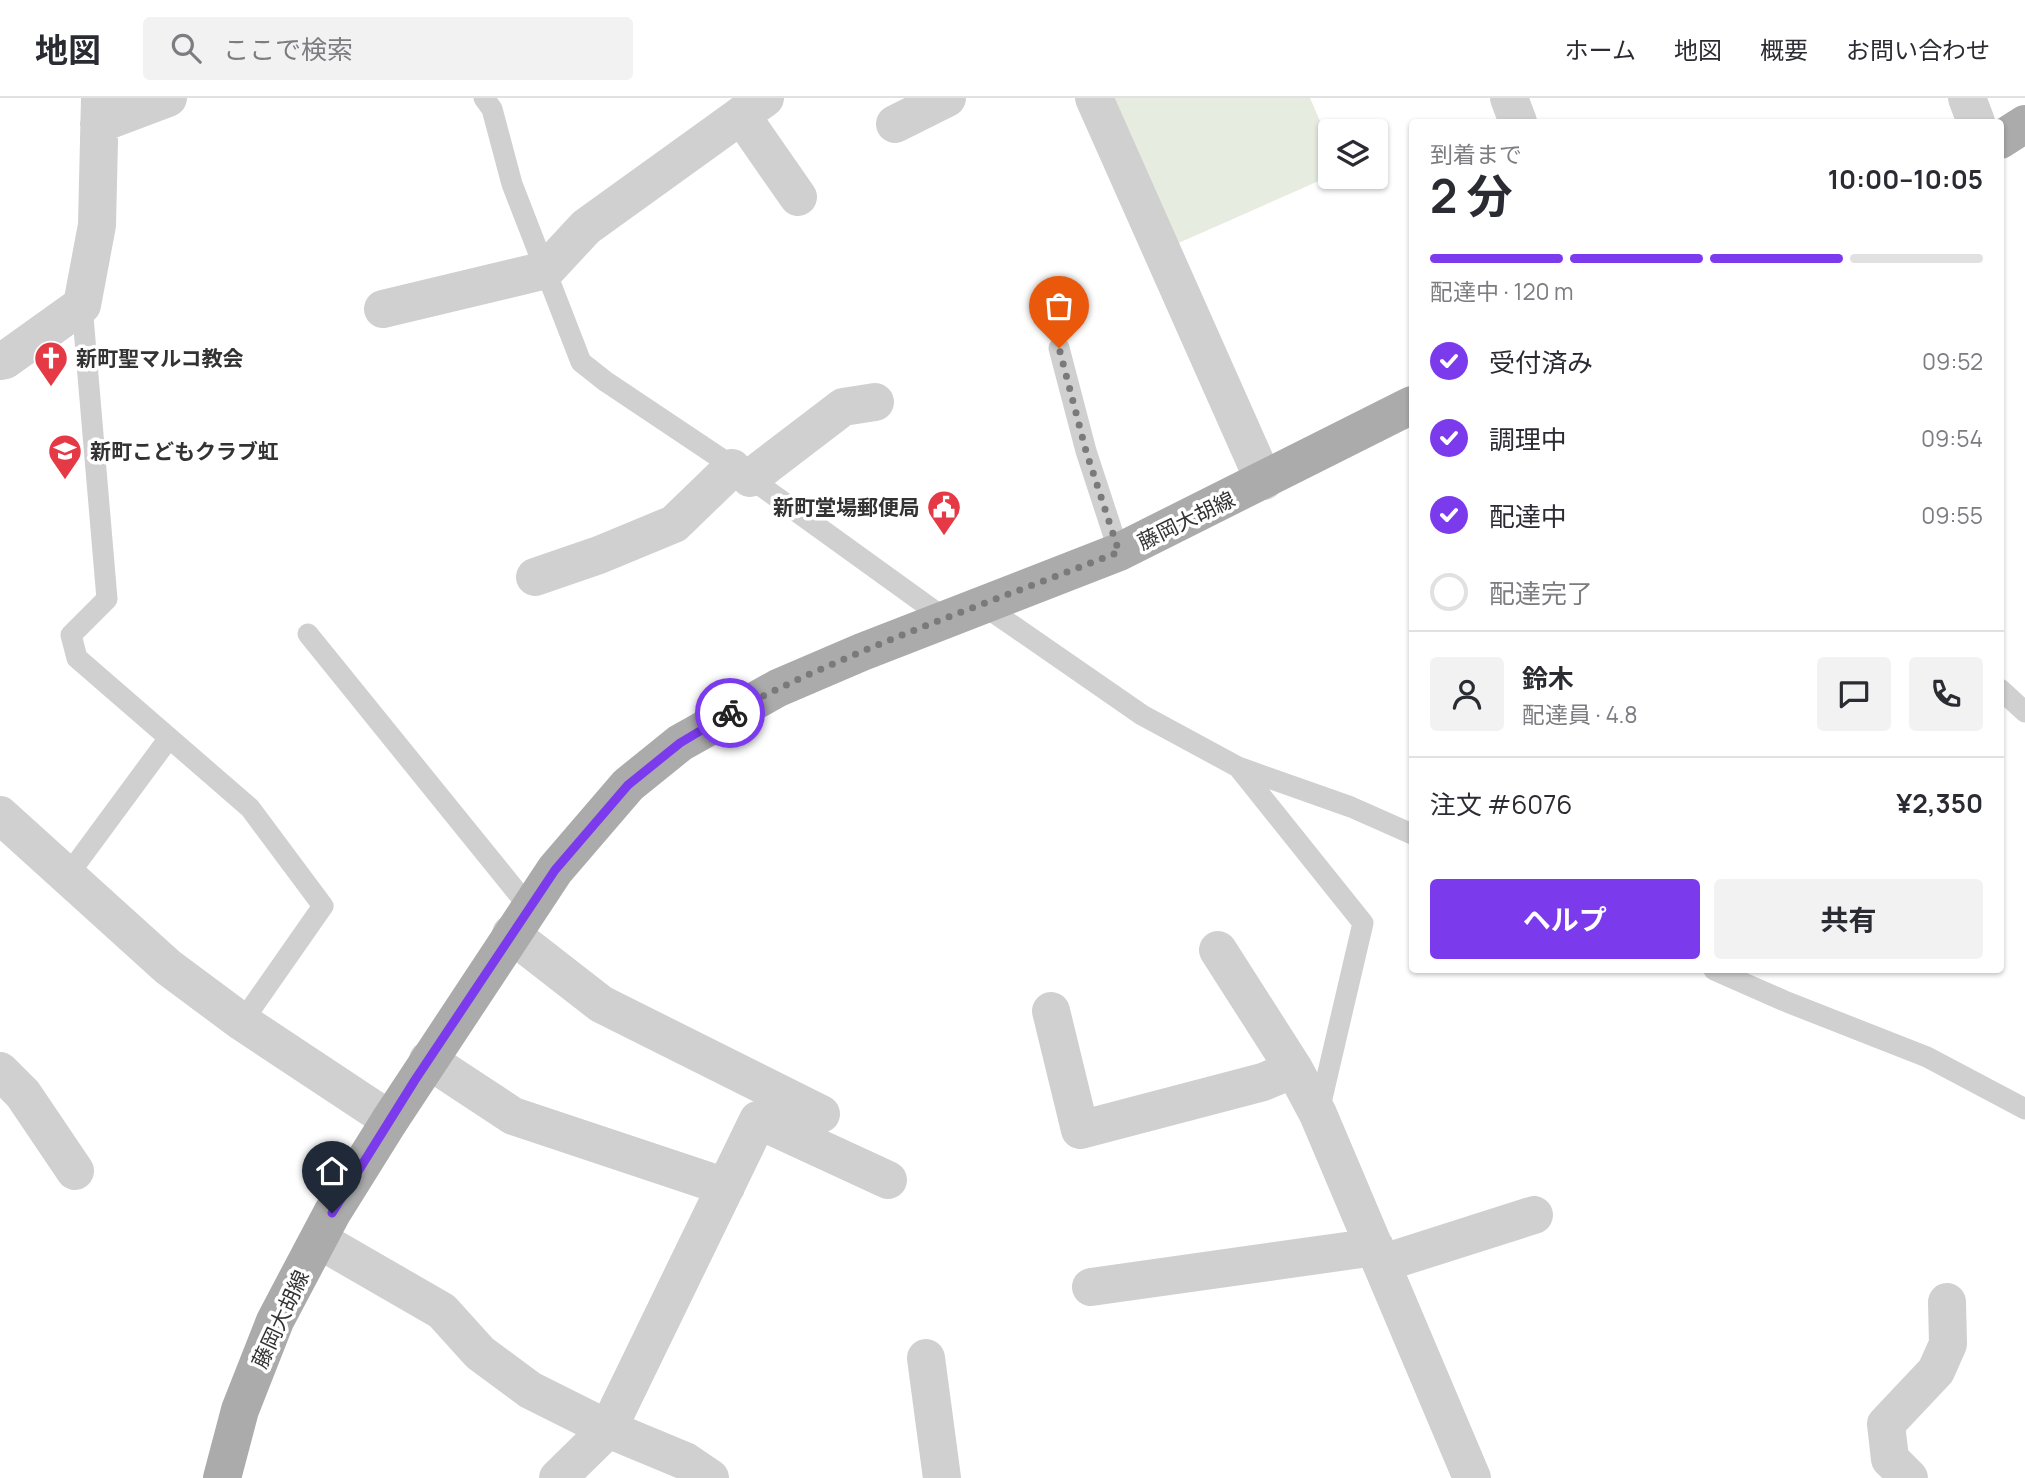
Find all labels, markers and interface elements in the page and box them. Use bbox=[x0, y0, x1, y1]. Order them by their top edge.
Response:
search box bbox=[143, 17, 633, 80]
text: 地図 bbox=[35, 27, 101, 72]
icon: search bbox=[167, 29, 205, 67]
text: ここで検索 bbox=[223, 31, 353, 67]
text: ホーム bbox=[1565, 33, 1636, 66]
text: 地図 bbox=[1674, 33, 1722, 66]
text: 概要 bbox=[1760, 33, 1808, 66]
text: お問い合わせ bbox=[1846, 33, 1990, 66]
map controls bbox=[1318, 119, 1388, 189]
button: layers bbox=[1318, 119, 1388, 189]
text: 到着まで bbox=[1430, 138, 1522, 170]
text: 10:00–10:05 bbox=[1828, 161, 1983, 197]
text: 2 分 bbox=[1430, 164, 1513, 227]
text: 配達中 · 120 m bbox=[1430, 275, 1574, 307]
pin bbox=[1029, 276, 1089, 348]
icon: bag bbox=[1040, 287, 1078, 325]
church icon: 新町聖マルコ教会 bbox=[32, 339, 70, 388]
icon: check bbox=[1430, 342, 1468, 380]
place label: 新町聖マルコ教会 bbox=[76, 344, 244, 372]
text: 受付済み bbox=[1489, 344, 1593, 380]
text: 09:52 bbox=[1922, 345, 1983, 377]
icon: check bbox=[1430, 419, 1468, 457]
text: 調理中 bbox=[1489, 421, 1567, 457]
text: 09:54 bbox=[1921, 422, 1983, 454]
school or university icon: 新町こどもクラブ虹 bbox=[46, 432, 84, 481]
place label: 新町こどもクラブ虹 bbox=[90, 437, 279, 465]
street label: 藤岡大胡線 bbox=[1133, 484, 1239, 556]
public building icon: 新町堂場郵便局 bbox=[925, 488, 963, 537]
place label: 新町堂場郵便局 bbox=[773, 493, 920, 521]
icon: check bbox=[1430, 496, 1468, 534]
text: 配達中 bbox=[1489, 498, 1567, 534]
text: 09:55 bbox=[1921, 499, 1983, 531]
text: 配達完了 bbox=[1489, 575, 1593, 611]
button: person bbox=[1430, 657, 1504, 731]
button: chat bbox=[1817, 657, 1891, 731]
button: phone bbox=[1909, 657, 1983, 731]
text: 鈴木 bbox=[1522, 660, 1574, 696]
courier bbox=[695, 678, 765, 748]
icon: bike bbox=[711, 694, 749, 732]
text: 配達員 · 4.8 bbox=[1522, 698, 1638, 730]
text: ¥2,350 bbox=[1896, 785, 1983, 821]
text: 注文 #6076 bbox=[1430, 786, 1572, 822]
button: ヘルプ bbox=[1430, 879, 1700, 959]
button: 共有 bbox=[1714, 879, 1983, 959]
pin bbox=[302, 1141, 362, 1213]
icon: home bbox=[313, 1152, 351, 1190]
street label: 藤岡大胡線 bbox=[245, 1266, 315, 1372]

